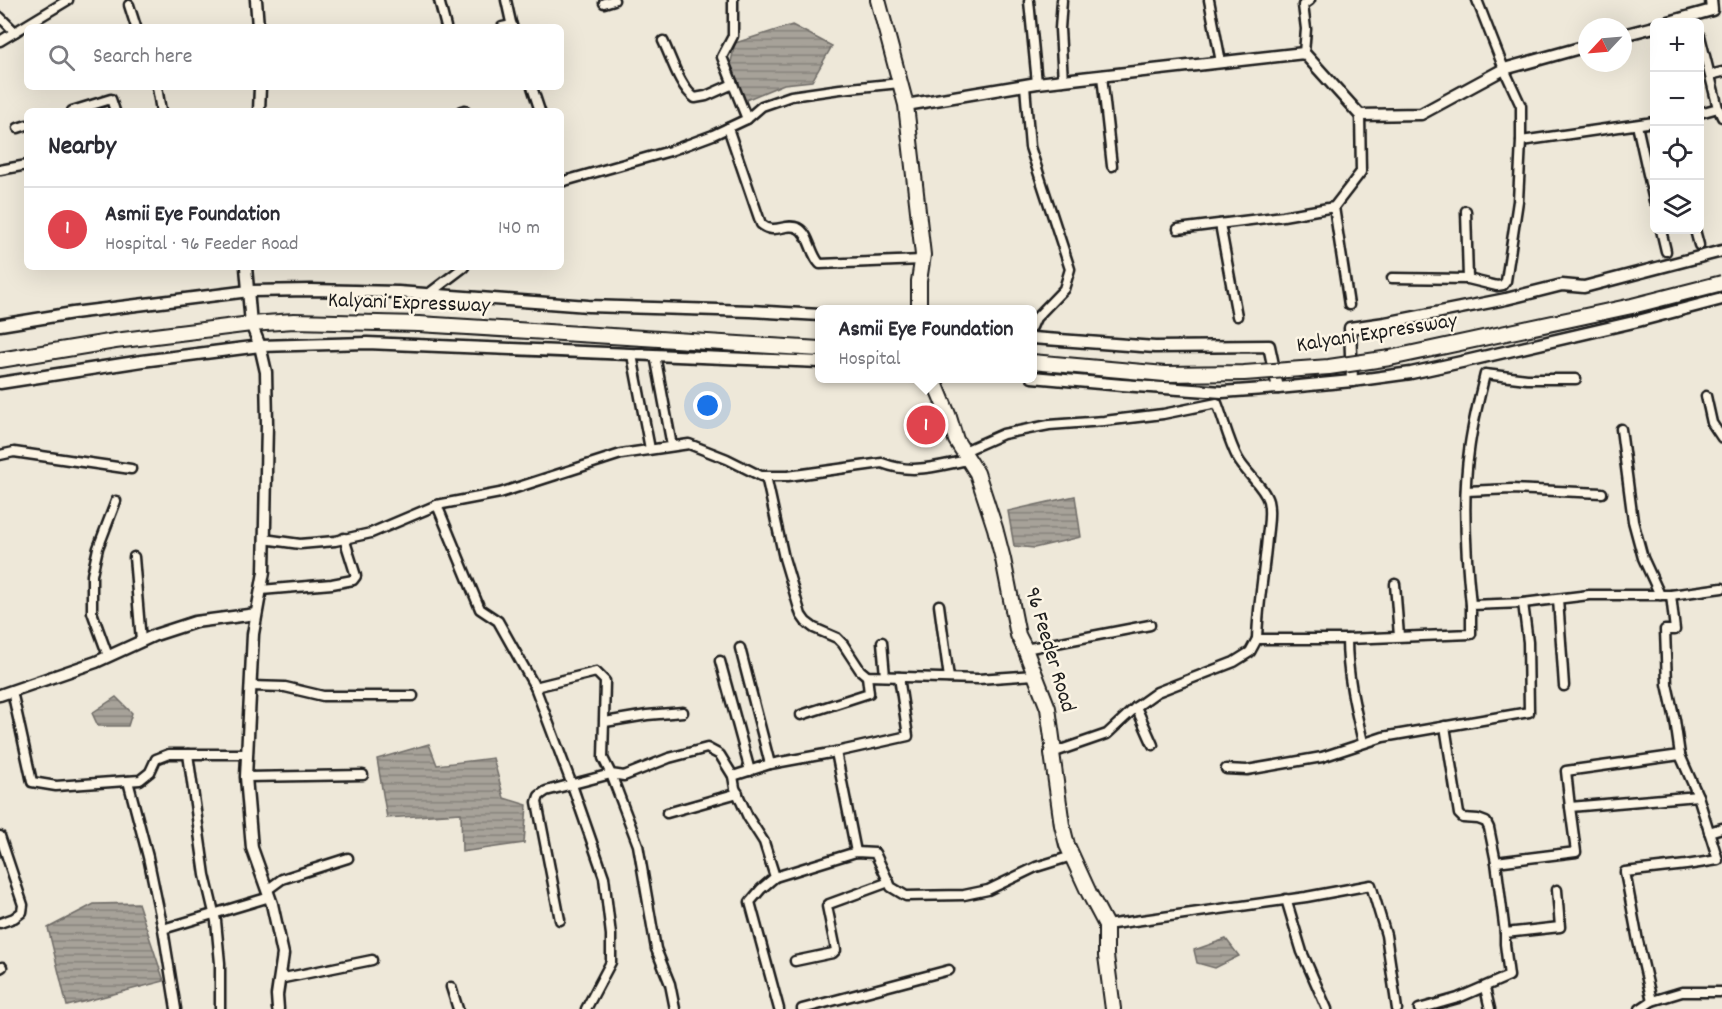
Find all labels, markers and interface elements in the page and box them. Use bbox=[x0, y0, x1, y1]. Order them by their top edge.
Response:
north arrow bbox=[1578, 18, 1632, 72]
map controls bbox=[1650, 18, 1704, 234]
button: + bbox=[1650, 18, 1704, 72]
search box bbox=[24, 24, 564, 90]
icon: search bbox=[45, 41, 78, 74]
text: Search here bbox=[93, 42, 192, 73]
button: − bbox=[1650, 72, 1704, 126]
button: locate bbox=[1650, 126, 1704, 180]
text: Nearby bbox=[48, 129, 116, 166]
button: layers bbox=[1650, 180, 1704, 234]
text: Asmii Eye Foundation bbox=[105, 200, 280, 231]
text: 1 bbox=[65, 215, 70, 243]
text: 140 m bbox=[498, 215, 540, 243]
text: Hospital · 96 Feeder Road bbox=[105, 231, 298, 259]
street label: Kalyani Expressway bbox=[327, 286, 492, 322]
popup bbox=[815, 305, 1037, 383]
street label: Kalyani Expressway bbox=[1294, 306, 1461, 362]
text: Asmii Eye Foundation bbox=[838, 315, 1014, 346]
text: Hospital bbox=[838, 346, 900, 374]
your location bbox=[693, 391, 722, 420]
pin: 1 bbox=[906, 402, 946, 448]
street label: 96 Feeder Road bbox=[1015, 584, 1083, 716]

